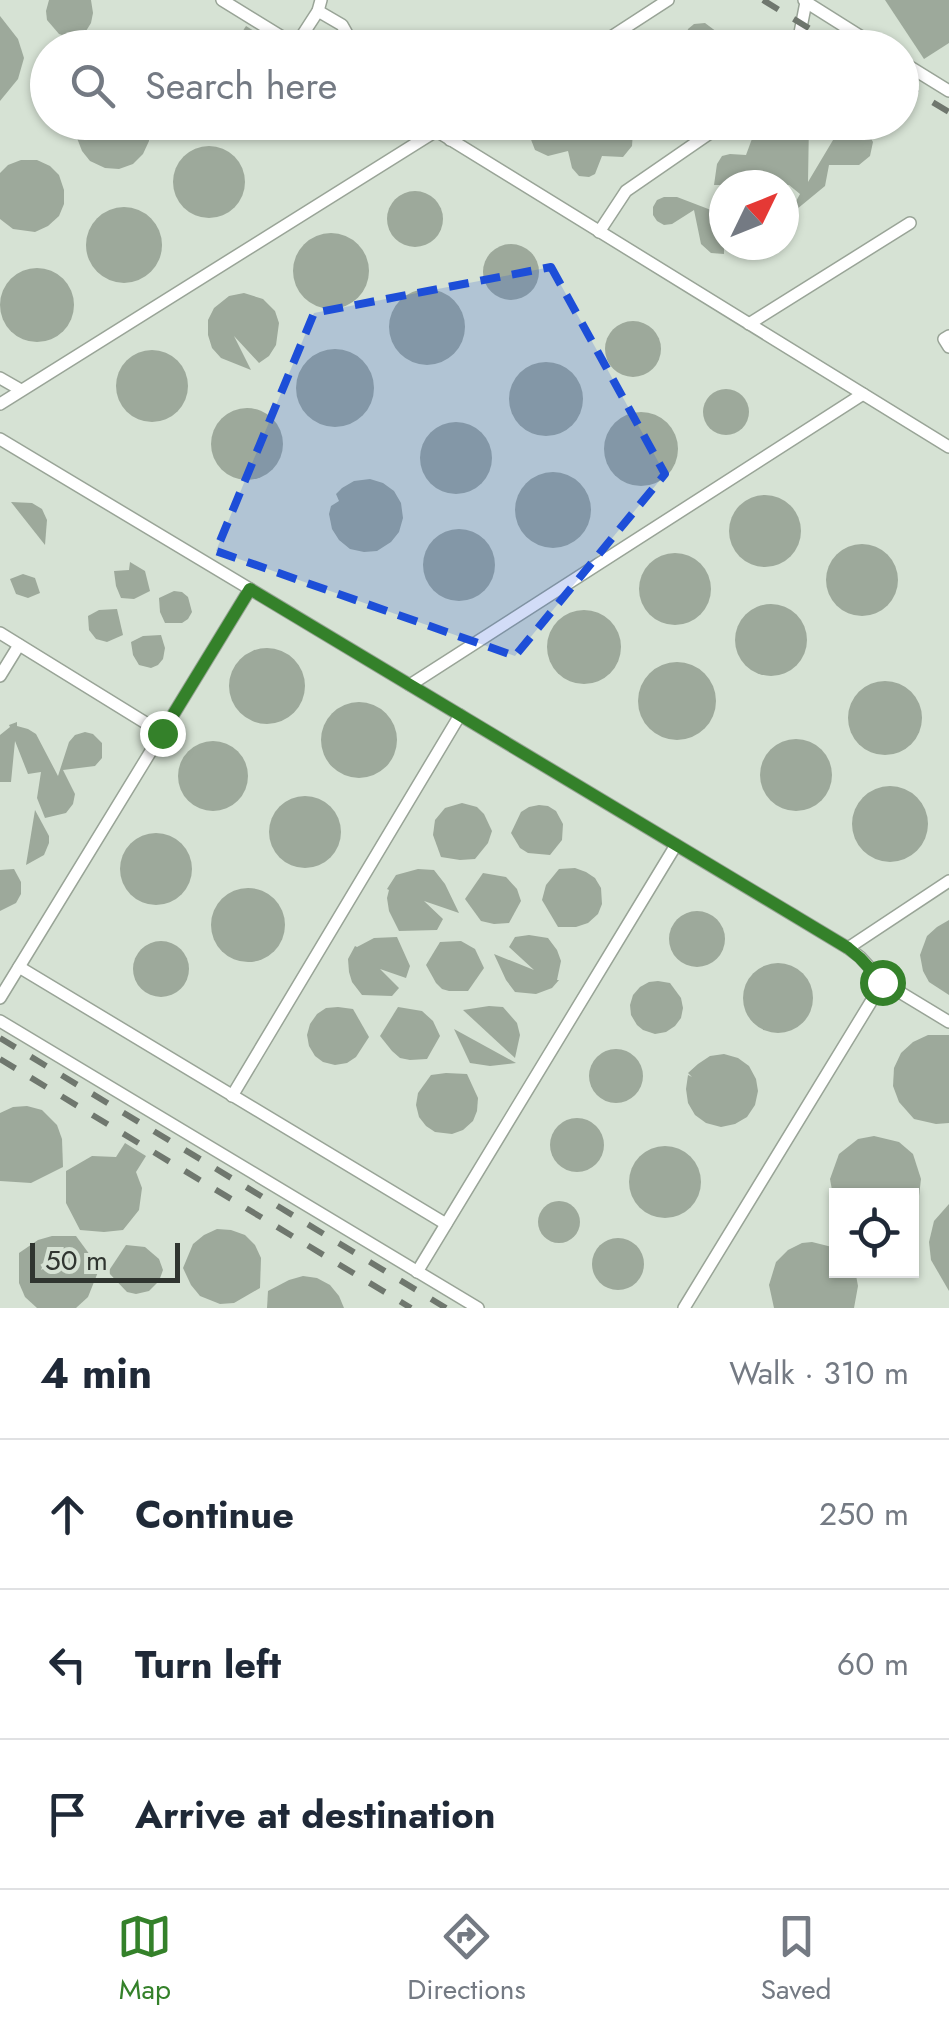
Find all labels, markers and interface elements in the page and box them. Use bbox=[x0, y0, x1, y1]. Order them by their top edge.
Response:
search box bbox=[30, 30, 919, 140]
icon: search bbox=[65, 58, 120, 113]
text: Search here bbox=[145, 58, 337, 113]
north arrow bbox=[709, 170, 799, 260]
route end bbox=[140, 711, 186, 757]
route start bbox=[860, 960, 906, 1006]
map controls bbox=[829, 1188, 919, 1278]
button: locate bbox=[829, 1188, 919, 1278]
scale bar bbox=[30, 1238, 180, 1282]
text: 50 m bbox=[45, 1240, 108, 1281]
text: 4 min bbox=[40, 1343, 152, 1404]
text: Walk · 310 m bbox=[729, 1350, 909, 1396]
icon: ahead bbox=[40, 1487, 95, 1542]
text: Continue bbox=[135, 1487, 294, 1542]
text: 250 m bbox=[819, 1491, 909, 1537]
icon: left bbox=[40, 1637, 95, 1692]
text: Turn left bbox=[135, 1637, 281, 1692]
text: 60 m bbox=[837, 1641, 909, 1687]
icon: arrive bbox=[40, 1787, 95, 1842]
text: Arrive at destination bbox=[135, 1787, 496, 1842]
tab: Map bbox=[117, 1909, 172, 2010]
tab: Directions bbox=[407, 1909, 526, 2010]
tab: Saved bbox=[761, 1909, 832, 2010]

